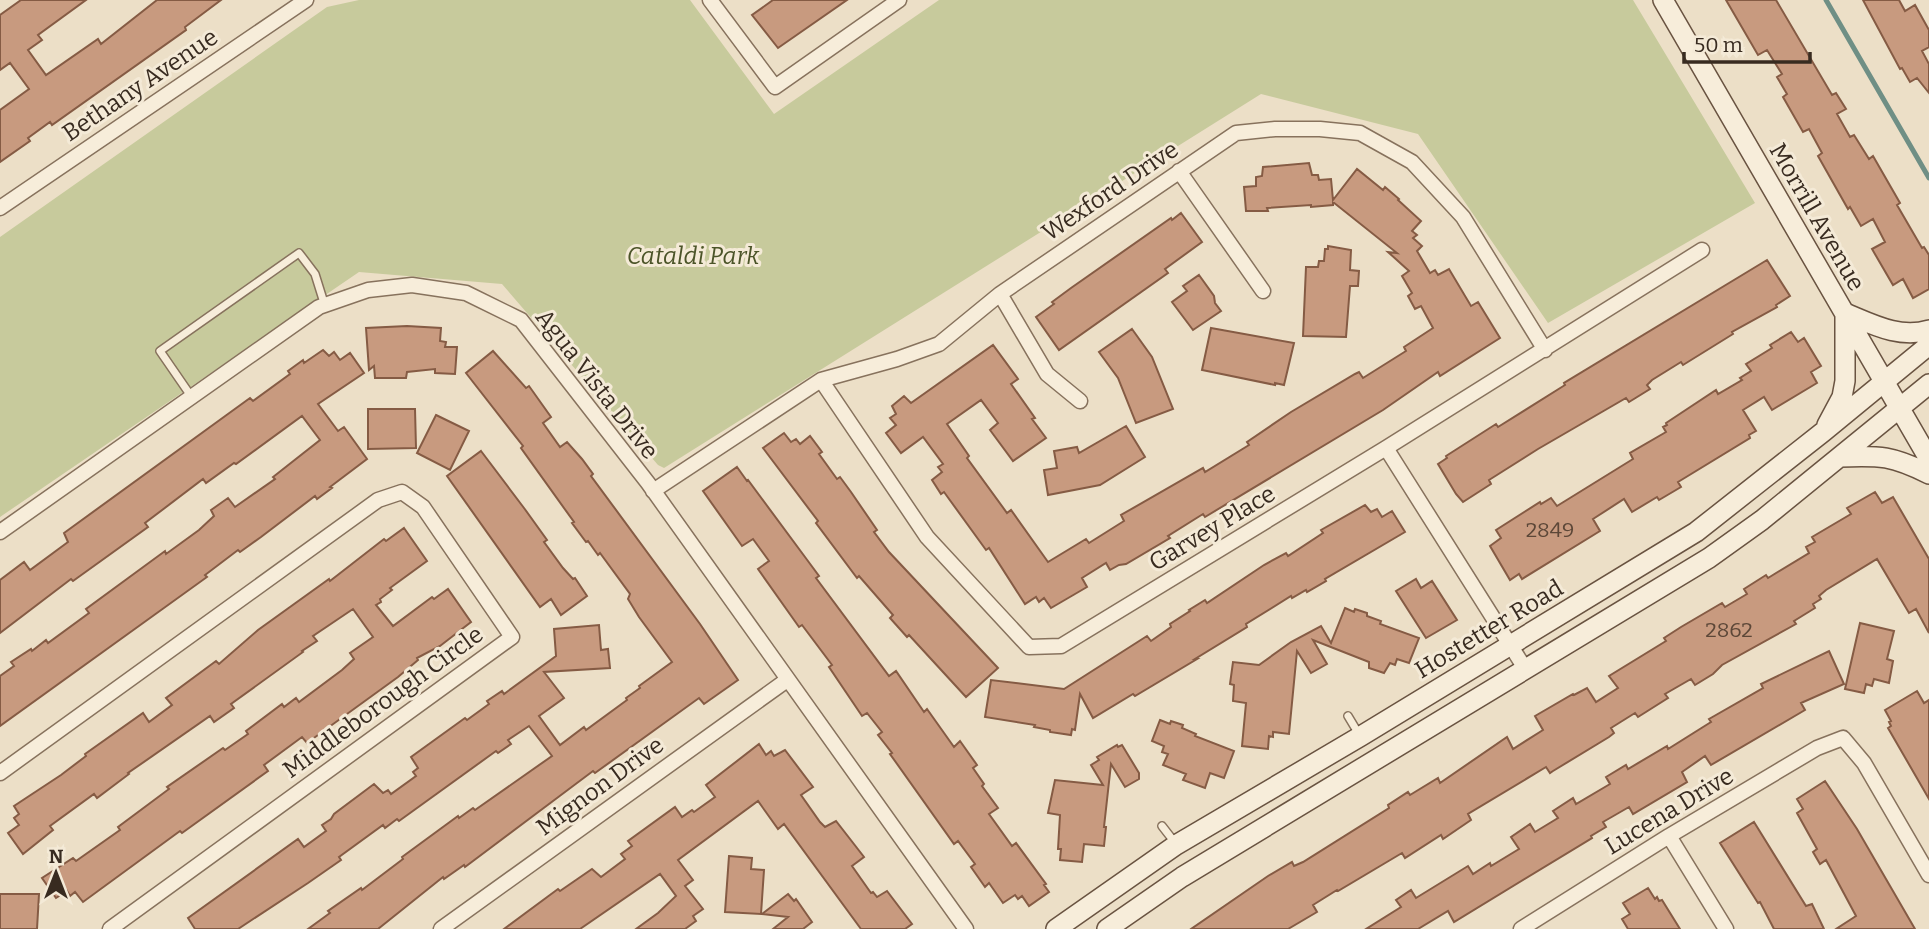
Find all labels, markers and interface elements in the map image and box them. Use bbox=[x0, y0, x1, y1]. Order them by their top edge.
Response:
scale bar bbox=[1684, 21, 1810, 65]
street label: Bethany Avenue bbox=[57, 23, 223, 147]
text: 50 m bbox=[1694, 32, 1743, 58]
street label: Wexford Drive bbox=[1037, 135, 1183, 247]
street label: Morrill Avenue bbox=[1763, 138, 1871, 296]
park label: Cataldi Park bbox=[627, 242, 760, 270]
street label: Agua Vista Drive bbox=[530, 304, 664, 464]
street label: Garvey Place bbox=[1144, 479, 1280, 577]
house number: 2849 bbox=[1526, 517, 1574, 543]
street label: Hostetter Road bbox=[1410, 574, 1568, 684]
house number: 2862 bbox=[1705, 617, 1753, 643]
street label: Middleborough Circle bbox=[278, 620, 488, 784]
street label: Mignon Drive bbox=[531, 731, 669, 841]
street label: Lucena Drive bbox=[1600, 762, 1738, 860]
north arrow bbox=[21, 838, 91, 908]
text: N bbox=[49, 845, 64, 868]

